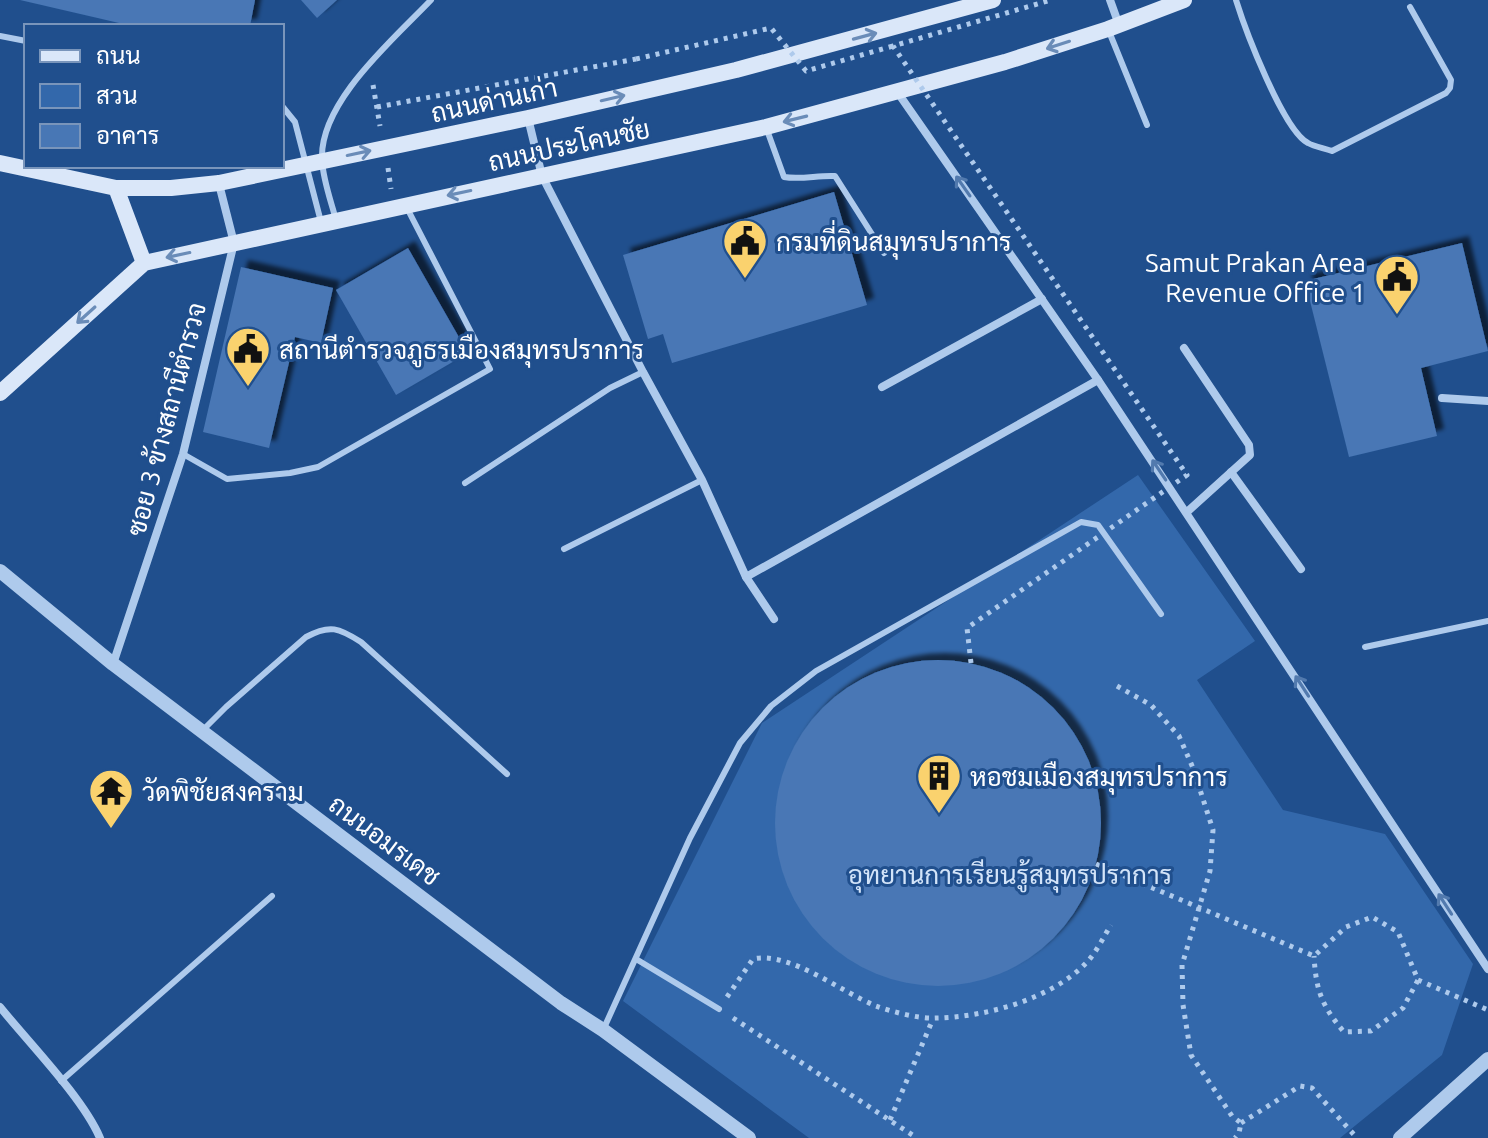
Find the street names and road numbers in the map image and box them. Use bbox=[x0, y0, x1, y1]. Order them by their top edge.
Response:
street label: ถนนด่านเก่า bbox=[428, 72, 560, 128]
street label: ถนนประโคนชัย bbox=[485, 113, 652, 176]
street label: ซอย 3 ข้างสถานีตำรวจ bbox=[120, 299, 211, 539]
street label: ถนนอมรเดช bbox=[324, 789, 446, 891]

